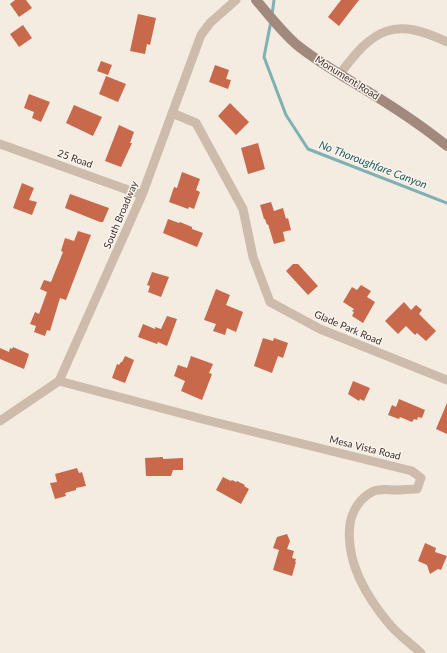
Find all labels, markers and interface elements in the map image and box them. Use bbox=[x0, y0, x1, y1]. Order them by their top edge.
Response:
street label: Monument Road bbox=[313, 53, 381, 103]
water label: No Thoroughfare Canyon bbox=[317, 138, 429, 192]
street label: 25 Road bbox=[56, 147, 94, 171]
street label: South Broadway bbox=[101, 179, 141, 251]
street label: Glade Park Road bbox=[312, 308, 384, 348]
street label: Mesa Vista Road bbox=[328, 433, 402, 463]

